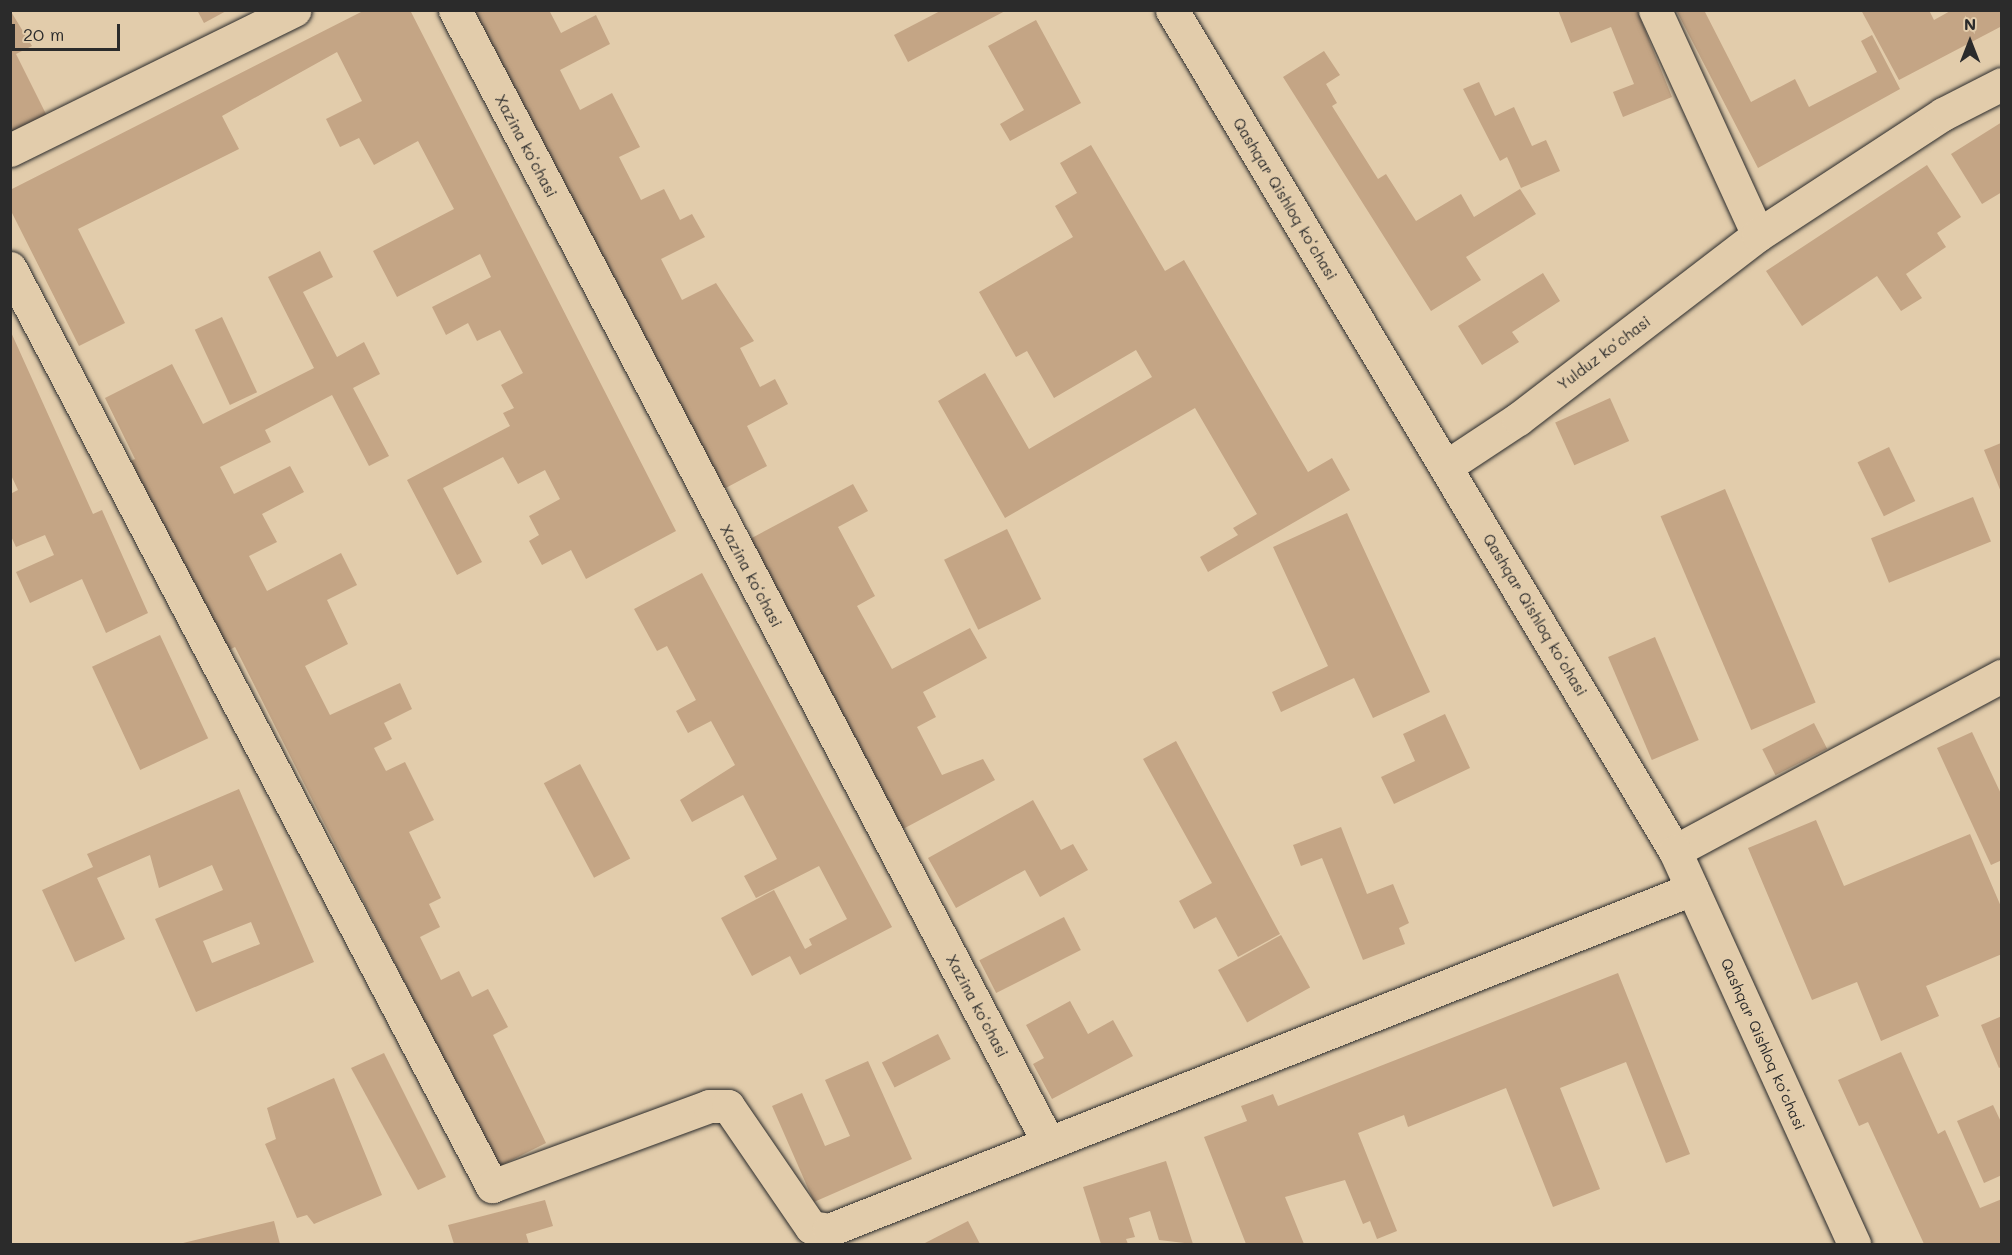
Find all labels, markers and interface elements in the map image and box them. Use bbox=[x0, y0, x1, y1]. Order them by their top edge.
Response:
scale bar bbox=[15, 12, 123, 50]
north arrow bbox=[1940, 12, 2000, 72]
text: N bbox=[1964, 13, 1976, 34]
text: 20 m bbox=[23, 22, 64, 46]
street label: Xazina koʻchasi bbox=[491, 92, 561, 200]
street label: Qashqar Qishloq koʻchasi bbox=[1229, 115, 1341, 283]
street label: Yulduz koʻchasi bbox=[1554, 312, 1654, 394]
street label: Xazina koʻchasi bbox=[716, 522, 786, 630]
street label: Qashqar Qishloq koʻchasi bbox=[1479, 531, 1591, 699]
street label: Xazina koʻchasi bbox=[942, 952, 1012, 1060]
street label: Qashqar Qishloq koʻchasi bbox=[1717, 955, 1809, 1133]

